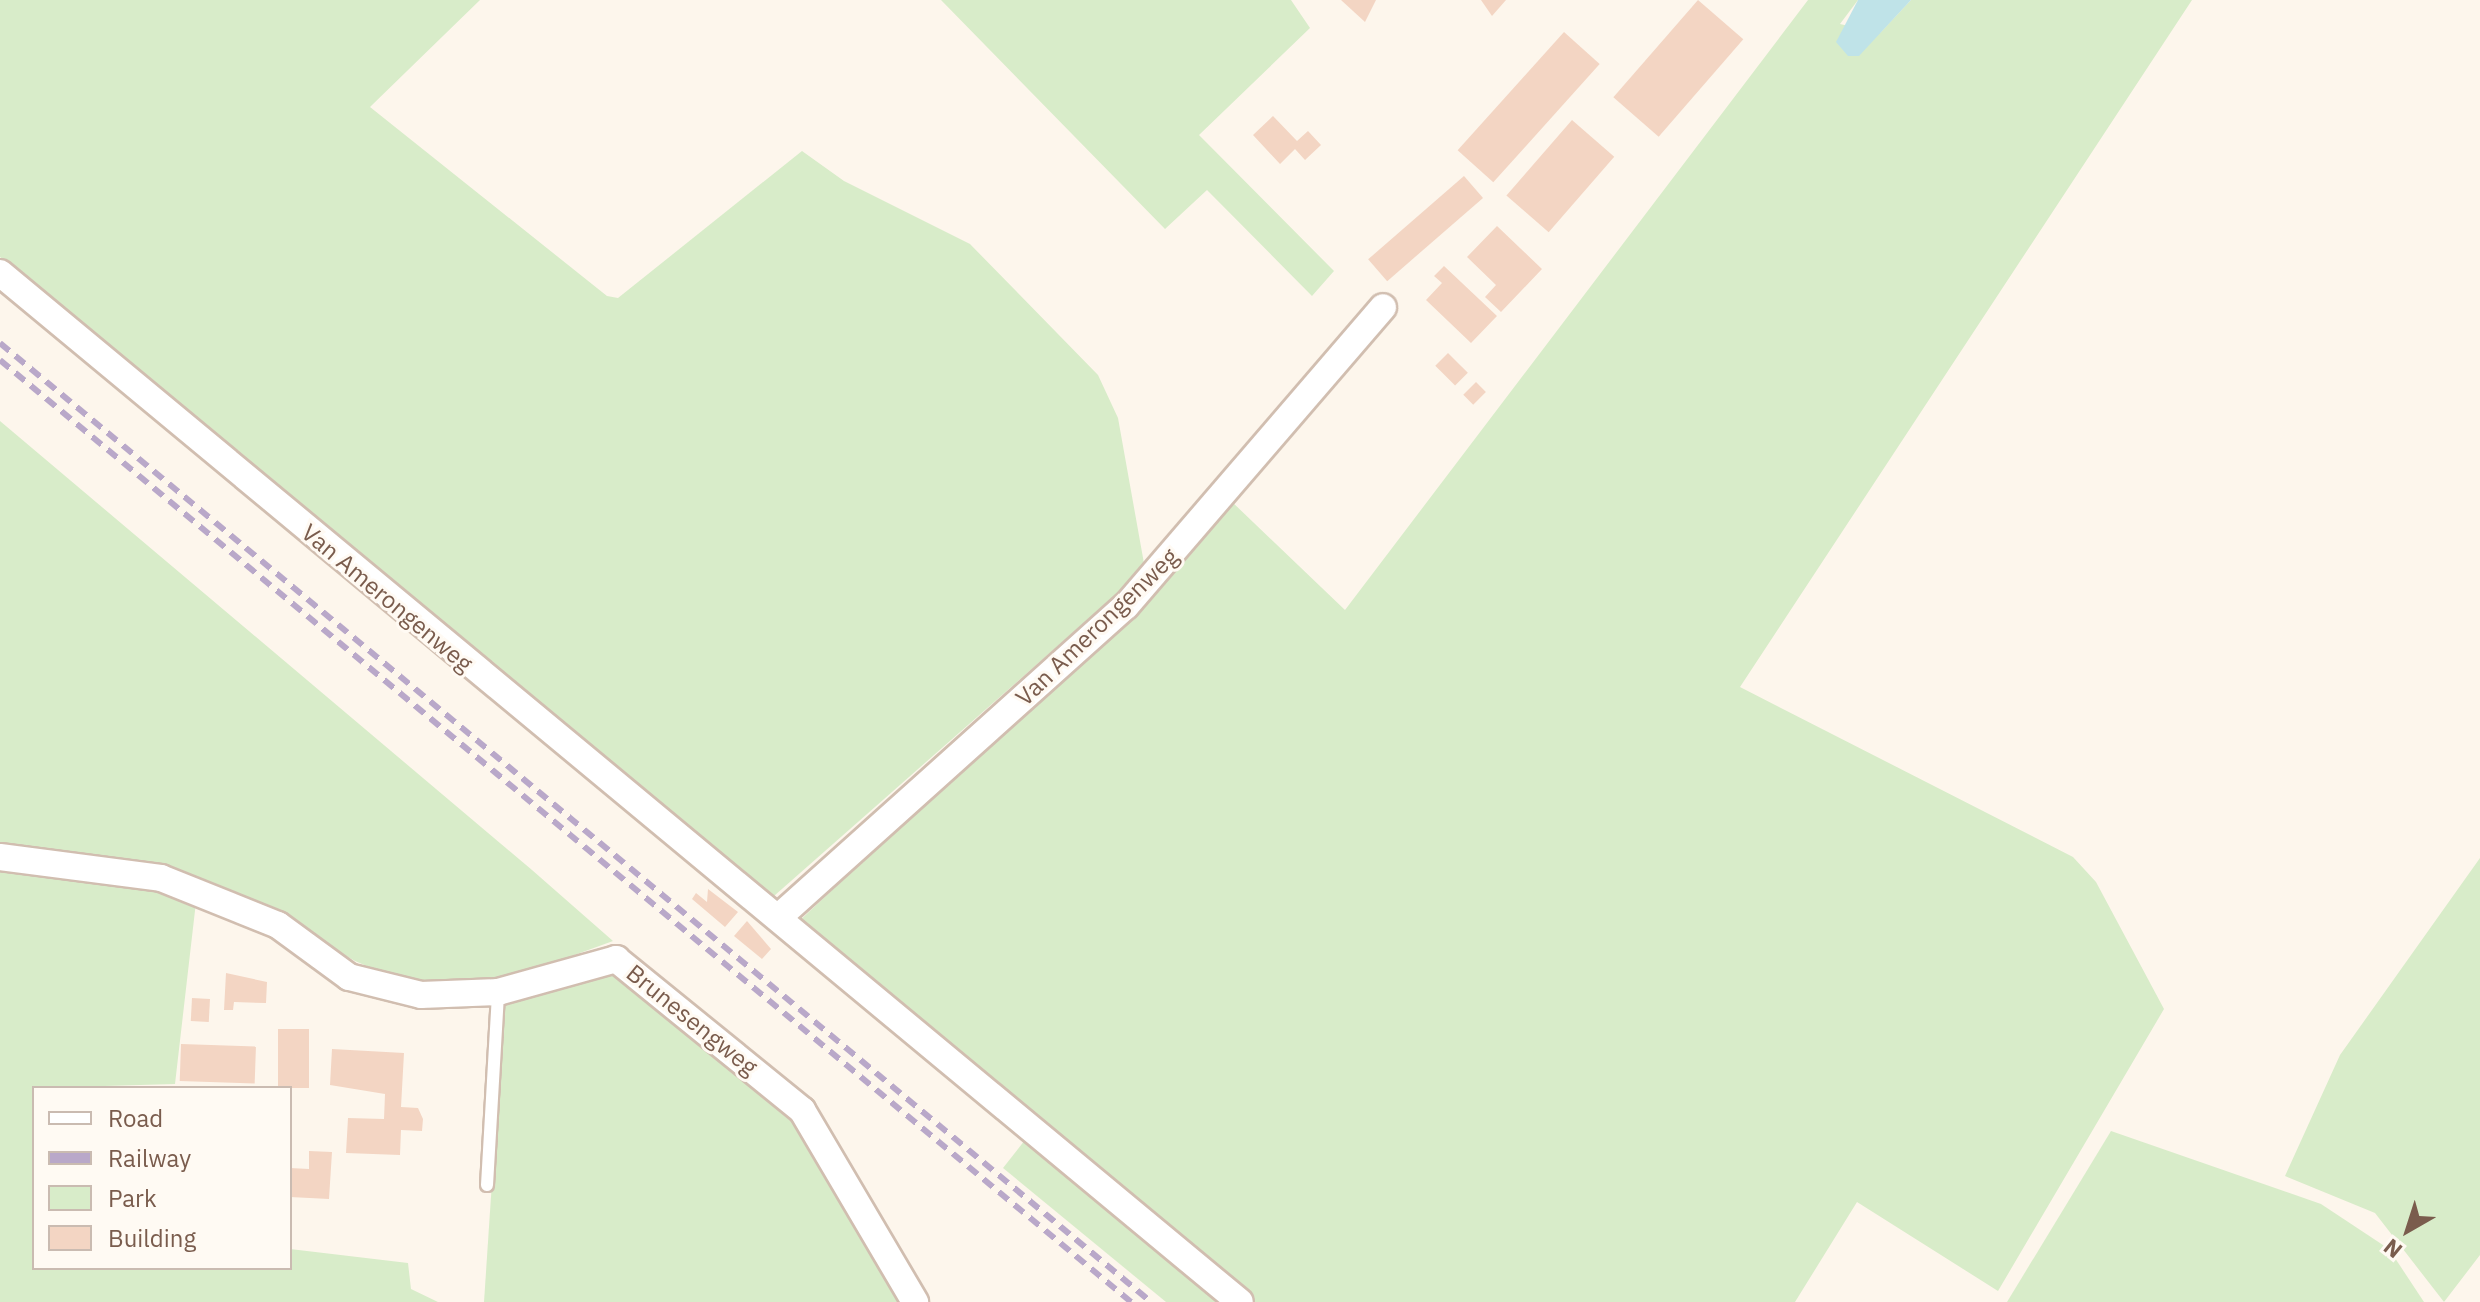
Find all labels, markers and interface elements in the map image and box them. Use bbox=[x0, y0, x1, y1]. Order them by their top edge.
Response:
street label: Van Amerongenweg bbox=[296, 518, 478, 678]
street label: Van Amerongenweg bbox=[1010, 542, 1184, 712]
street label: Brunesengweg bbox=[621, 958, 763, 1082]
legend bbox=[32, 1086, 292, 1270]
text: Road bbox=[108, 1102, 163, 1134]
text: Railway bbox=[108, 1142, 191, 1174]
text: Park bbox=[108, 1182, 157, 1214]
north arrow bbox=[2368, 1190, 2448, 1270]
text: Building bbox=[108, 1222, 196, 1254]
text: N bbox=[2377, 1233, 2408, 1265]

